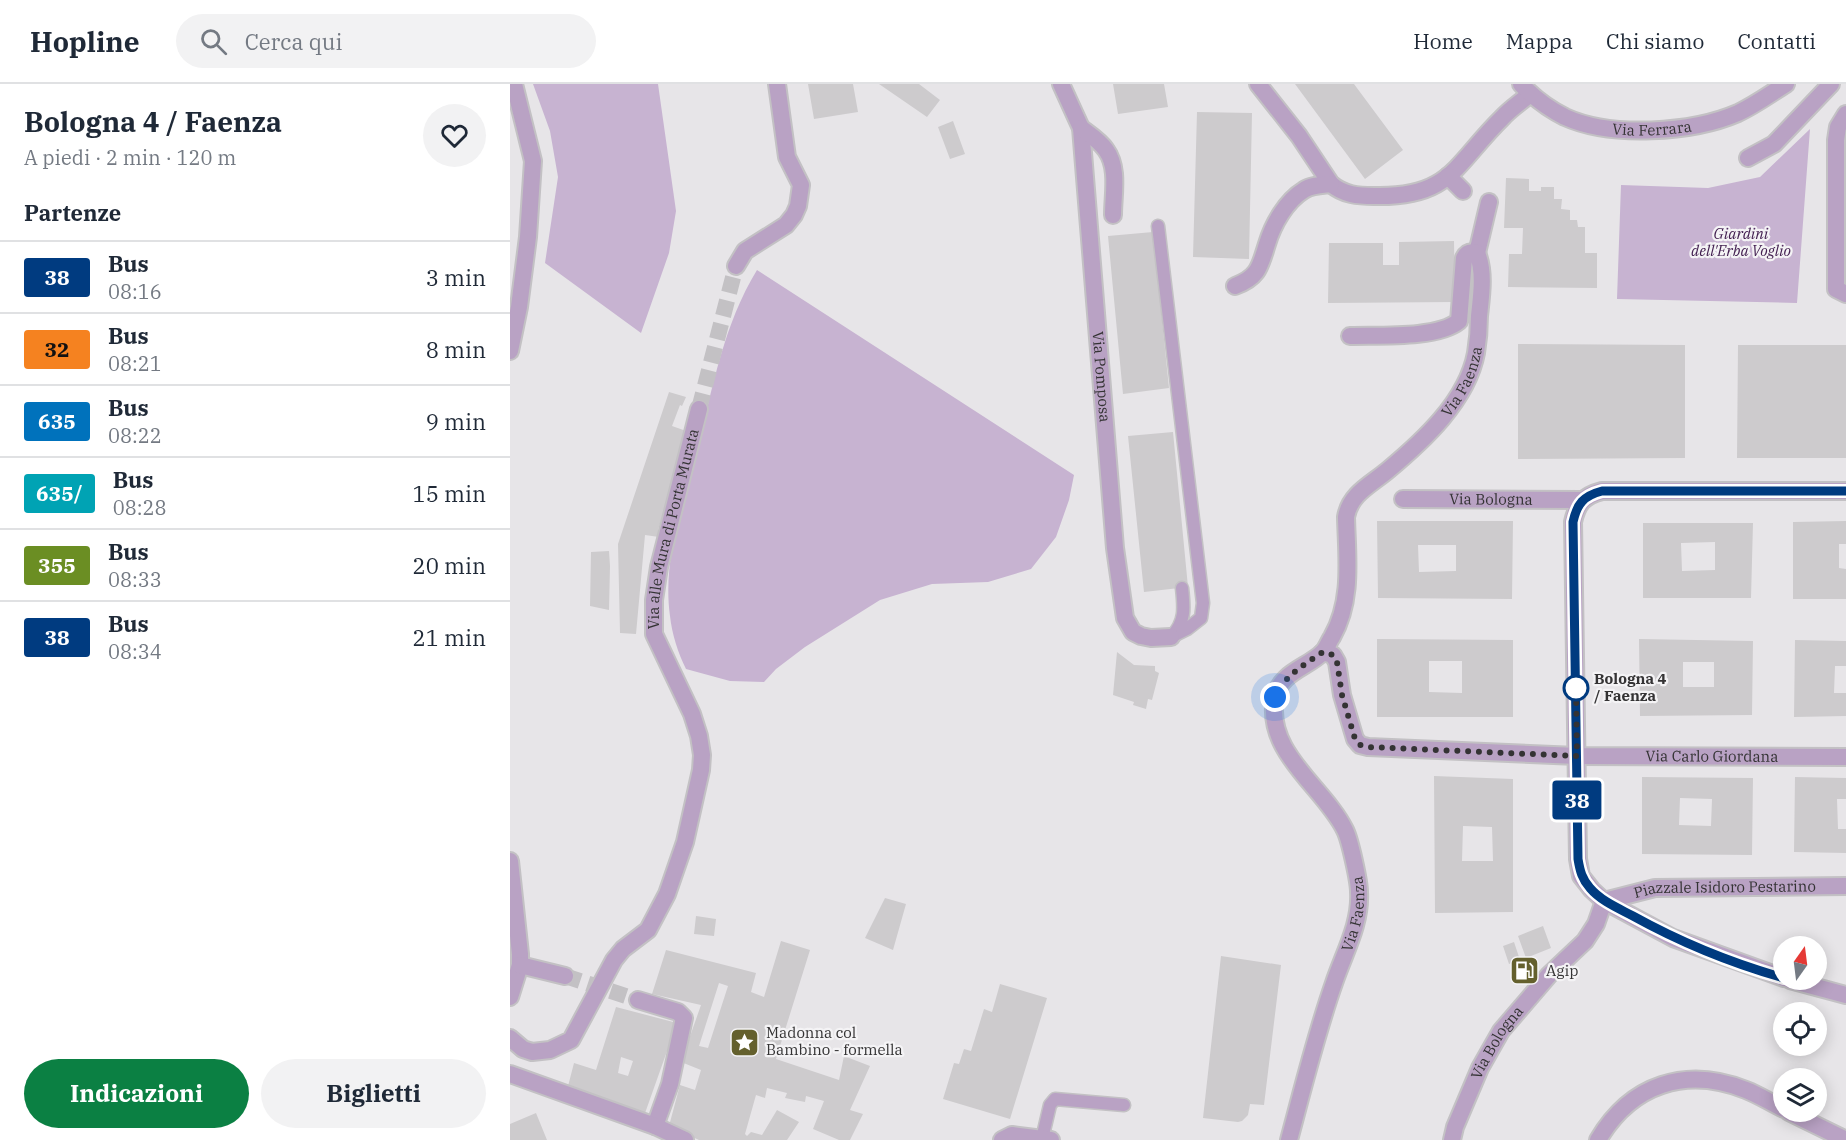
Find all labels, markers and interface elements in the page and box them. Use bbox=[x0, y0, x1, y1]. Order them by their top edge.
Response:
search box bbox=[176, 14, 596, 68]
text: Hopline bbox=[30, 23, 140, 60]
icon: search bbox=[197, 25, 230, 58]
text: Cerca qui bbox=[245, 27, 342, 56]
text: Home bbox=[1413, 27, 1473, 55]
text: Mappa bbox=[1506, 27, 1573, 55]
text: Chi siamo bbox=[1606, 27, 1704, 55]
text: Contatti bbox=[1737, 27, 1816, 55]
text: Bologna 4 / Faenza bbox=[24, 103, 282, 140]
button: heart bbox=[423, 104, 486, 167]
street label: Via Ferrara bbox=[1611, 116, 1693, 140]
text: A piedi · 2 min · 120 m bbox=[24, 144, 236, 171]
text: Partenze bbox=[24, 198, 121, 227]
park label: Giardini dell'Erba Voglio bbox=[1691, 224, 1791, 260]
text: Bus bbox=[108, 249, 149, 278]
text: 38 bbox=[44, 263, 70, 291]
text: 3 min bbox=[426, 263, 486, 292]
text: 08:16 bbox=[108, 278, 162, 305]
text: Bus bbox=[108, 321, 149, 350]
street label: Via Pomposa bbox=[1088, 331, 1115, 423]
text: 32 bbox=[44, 335, 70, 363]
text: 8 min bbox=[426, 335, 486, 364]
street label: Via Faenza bbox=[1437, 345, 1486, 420]
text: 08:21 bbox=[108, 350, 162, 377]
text: Bus bbox=[108, 393, 149, 422]
text: 635 bbox=[38, 407, 76, 435]
text: 9 min bbox=[426, 407, 486, 436]
text: 08:22 bbox=[108, 422, 162, 449]
street label: Via alle Mura di Porta Murata bbox=[644, 427, 703, 629]
text: Bus bbox=[113, 465, 153, 494]
text: 635/ bbox=[36, 479, 83, 507]
text: 15 min bbox=[413, 479, 486, 508]
street label: Via Bologna bbox=[1449, 489, 1533, 509]
text: 08:28 bbox=[113, 494, 167, 521]
text: Bus bbox=[108, 537, 149, 566]
text: 355 bbox=[38, 551, 76, 579]
text: 20 min bbox=[413, 551, 486, 580]
text: 08:33 bbox=[108, 566, 162, 593]
text: Bus bbox=[108, 609, 149, 638]
text: 38 bbox=[44, 623, 70, 651]
text: 21 min bbox=[413, 623, 486, 652]
text: 08:34 bbox=[108, 638, 162, 665]
place label: Bologna 4 / Faenza bbox=[1594, 669, 1667, 705]
marker: Bologna 4 / Faenza bbox=[1563, 675, 1589, 701]
your location bbox=[1260, 682, 1290, 712]
street label: Via Carlo Giordana bbox=[1646, 746, 1778, 766]
line badge: 38 bbox=[1550, 780, 1604, 820]
text: 38 bbox=[1564, 786, 1590, 814]
street label: Via Faenza bbox=[1337, 875, 1368, 954]
street label: Piazzale Isidoro Pestarino bbox=[1631, 876, 1816, 902]
north arrow bbox=[1773, 936, 1827, 990]
map controls bbox=[1773, 936, 1827, 1122]
fuel station icon: Agip bbox=[1509, 955, 1541, 987]
place label: Agip bbox=[1546, 961, 1578, 980]
street label: Via Bologna bbox=[1466, 1002, 1527, 1082]
button: locate bbox=[1773, 1002, 1827, 1056]
place label: Madonna col Bambino - formella bbox=[766, 1023, 903, 1059]
place icon: Madonna col Bambino - formella bbox=[729, 1026, 761, 1058]
button: Indicazioni bbox=[24, 1059, 249, 1128]
button: Biglietti bbox=[261, 1059, 486, 1128]
button: layers bbox=[1773, 1068, 1827, 1122]

